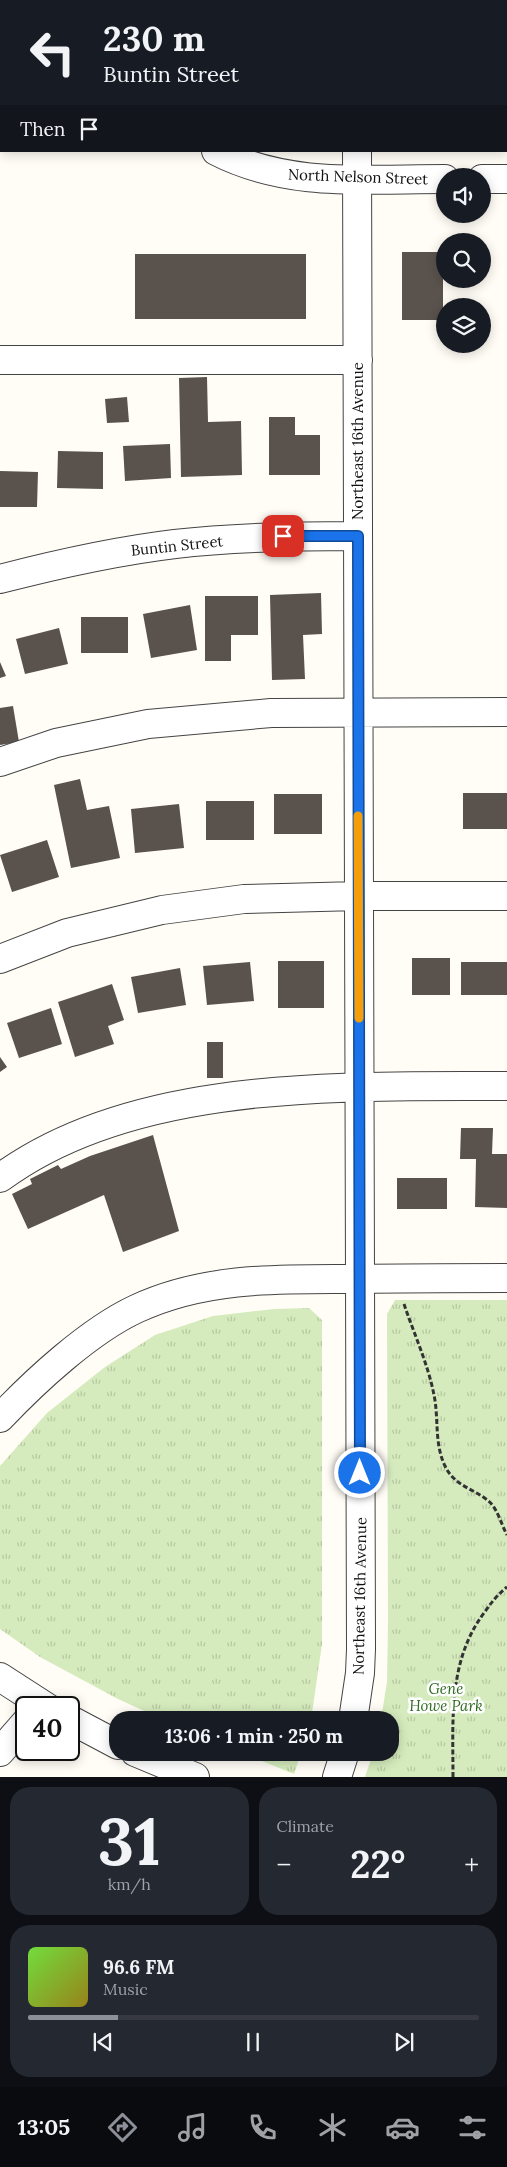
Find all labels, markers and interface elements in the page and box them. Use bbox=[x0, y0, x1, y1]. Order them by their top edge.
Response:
text: 230 m bbox=[103, 16, 205, 61]
icon: left bbox=[20, 20, 85, 85]
text: Buntin Street bbox=[103, 60, 239, 88]
icon: arrive bbox=[75, 115, 103, 143]
text: Then bbox=[20, 117, 65, 141]
street label: North Nelson Street bbox=[288, 165, 429, 188]
map controls bbox=[436, 168, 491, 353]
button: sound bbox=[436, 168, 491, 223]
button: search bbox=[436, 233, 491, 288]
button: layers bbox=[436, 298, 491, 353]
street label: Northeast 16th Avenue bbox=[348, 362, 367, 520]
pin bbox=[262, 515, 304, 557]
icon: arrive bbox=[269, 522, 297, 550]
street label: Buntin Street bbox=[130, 531, 224, 560]
position arrow bbox=[333, 1446, 385, 1498]
street label: Northeast 16th Avenue bbox=[349, 1517, 370, 1675]
park label: Gene Howe Park bbox=[409, 1679, 483, 1715]
speed limit sign: 40 bbox=[15, 1696, 80, 1761]
text: 13:06 · 1 min · 250 m bbox=[165, 1724, 343, 1748]
text: 31 bbox=[98, 1800, 161, 1883]
text: Climate bbox=[277, 1816, 334, 1836]
text: 22° bbox=[350, 1840, 405, 1888]
text: − bbox=[277, 1847, 291, 1883]
text: + bbox=[464, 1847, 479, 1883]
text: km/h bbox=[108, 1874, 151, 1894]
text: 96.6 FM bbox=[103, 1955, 175, 1979]
text: Music bbox=[103, 1979, 148, 1999]
icon: previous bbox=[89, 2028, 117, 2056]
icon: pause bbox=[239, 2028, 267, 2056]
icon: next bbox=[390, 2028, 418, 2056]
icon: directions bbox=[105, 2110, 140, 2145]
icon: music bbox=[175, 2110, 210, 2145]
icon: phone bbox=[245, 2110, 280, 2145]
icon: climate bbox=[315, 2110, 350, 2145]
icon: car bbox=[385, 2110, 420, 2145]
icon: filters bbox=[455, 2110, 490, 2145]
text: 13:05 bbox=[17, 2113, 70, 2141]

